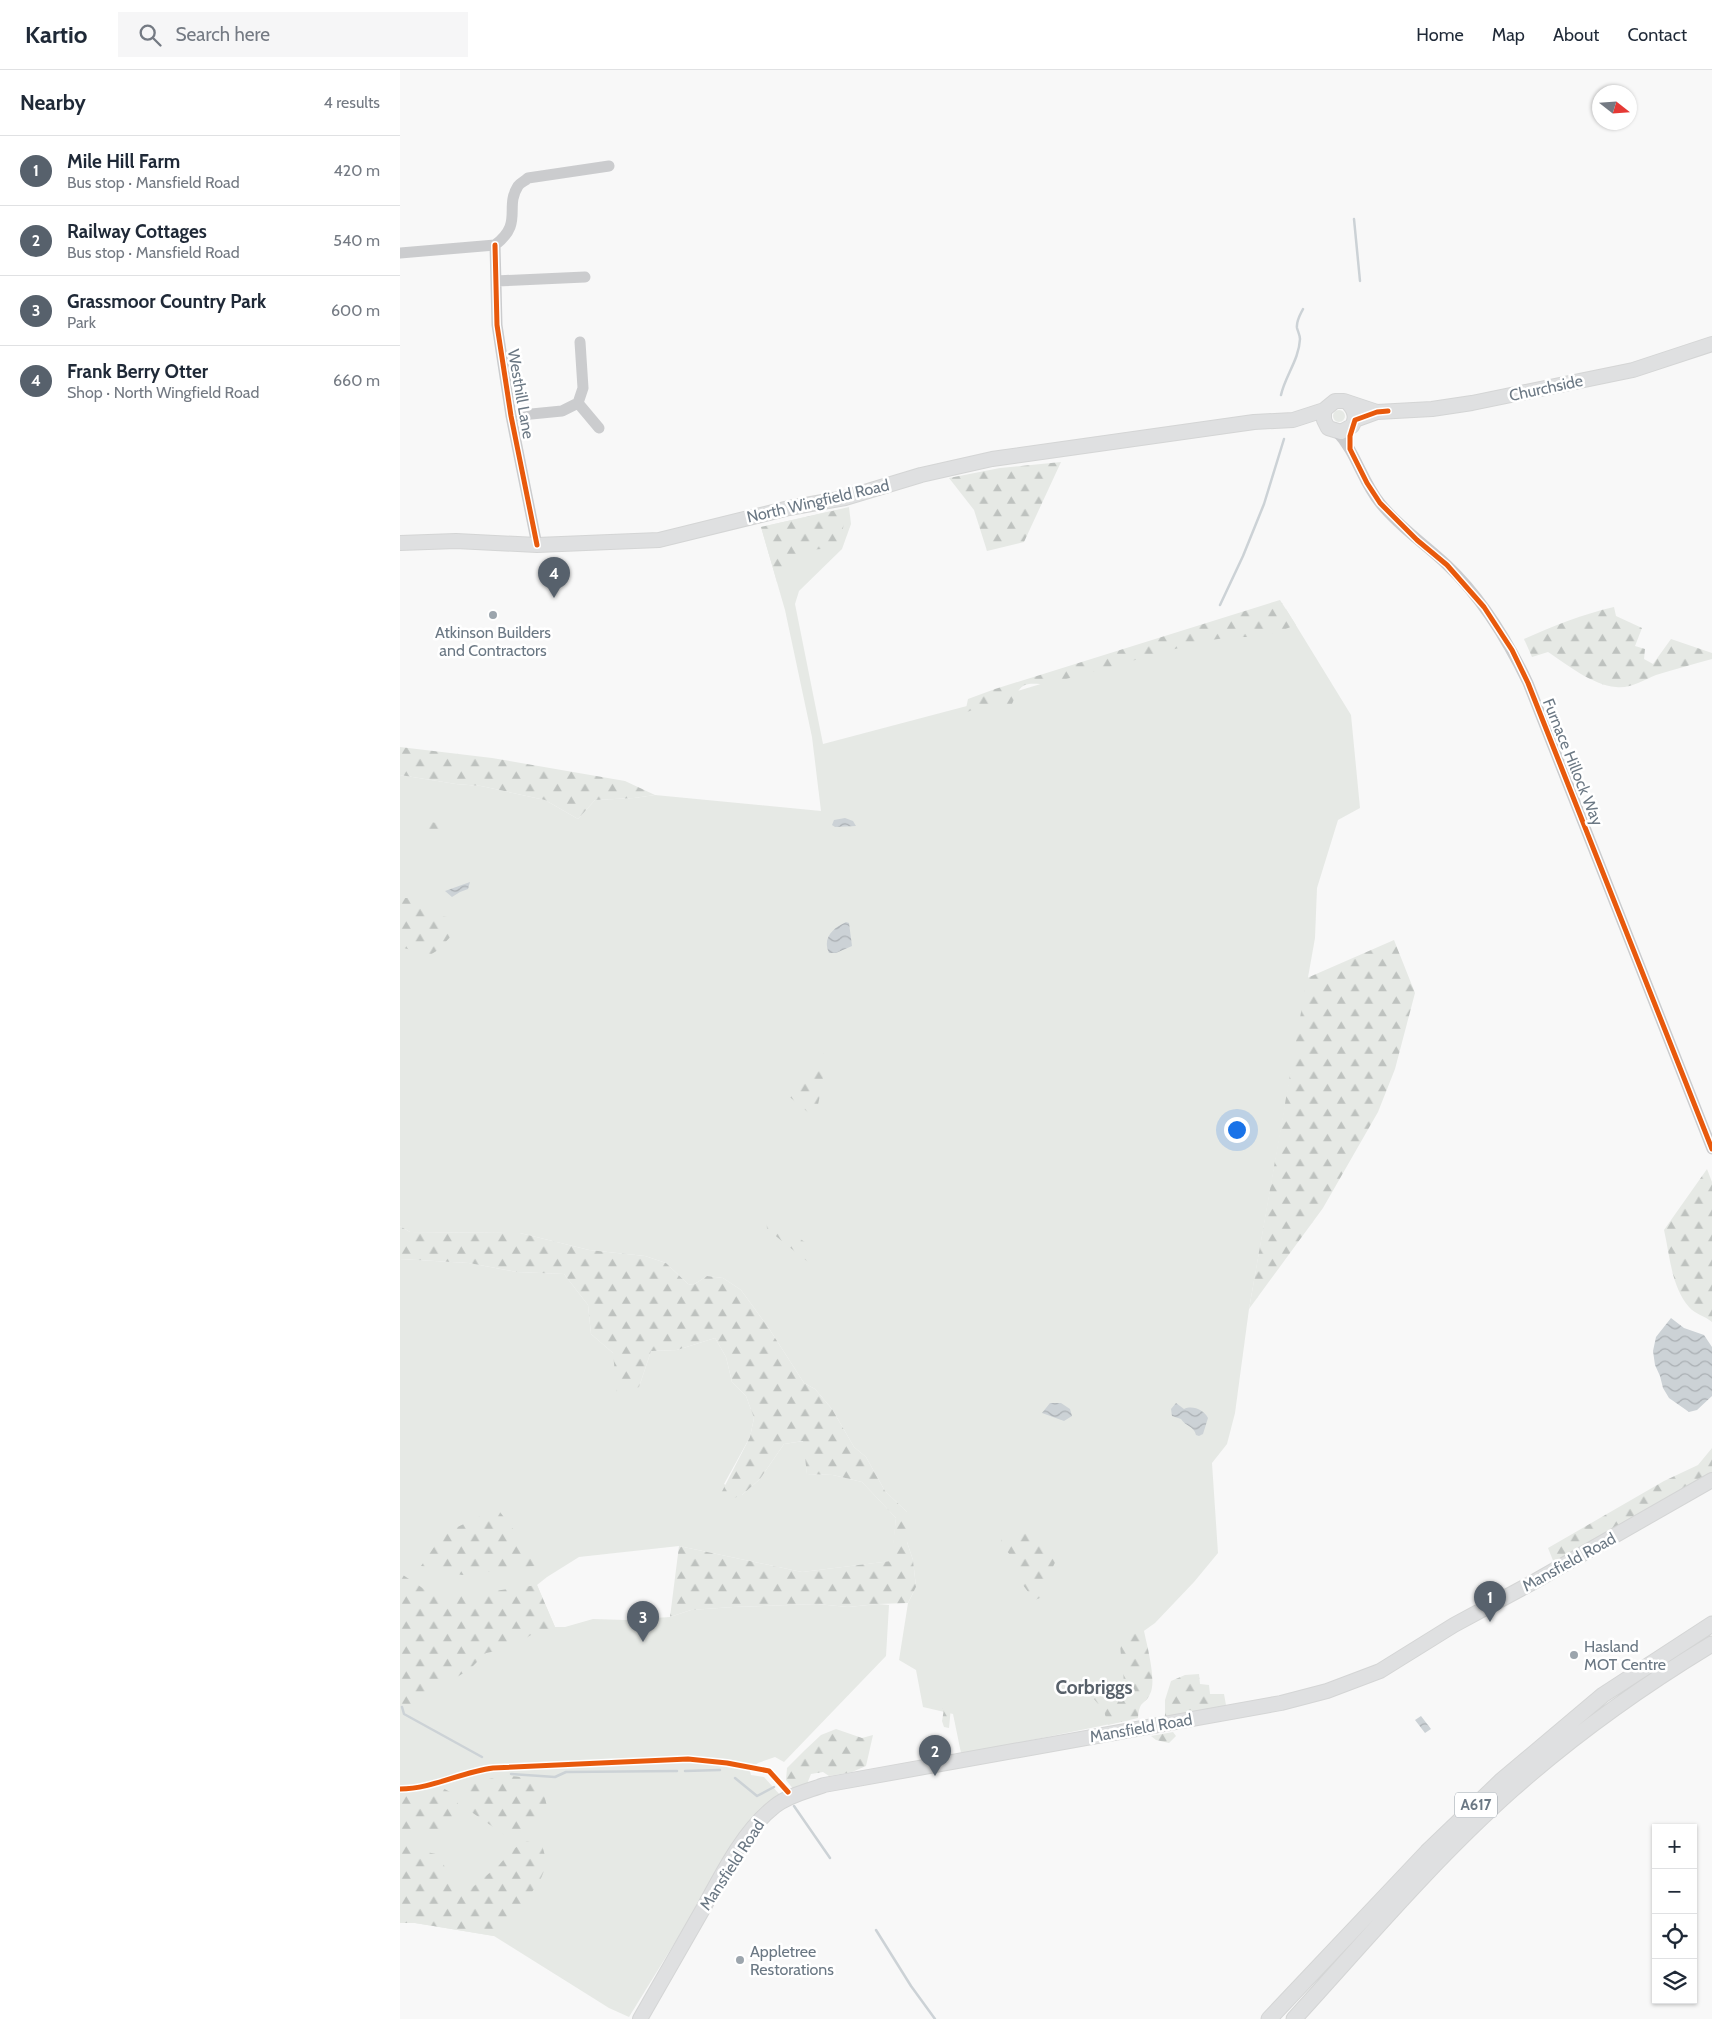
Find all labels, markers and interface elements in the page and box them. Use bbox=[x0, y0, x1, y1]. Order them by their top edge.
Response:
search box bbox=[118, 12, 468, 57]
text: Kartio bbox=[25, 20, 88, 49]
icon: search bbox=[136, 21, 164, 49]
text: Search here bbox=[176, 23, 270, 46]
text: Home bbox=[1416, 24, 1464, 46]
text: Map bbox=[1492, 24, 1525, 46]
text: About bbox=[1553, 24, 1599, 46]
text: Contact bbox=[1627, 24, 1687, 46]
north arrow bbox=[1592, 85, 1637, 130]
text: Nearby bbox=[20, 90, 86, 115]
text: 4 results bbox=[323, 93, 380, 112]
text: Mile Hill Farm bbox=[67, 150, 180, 173]
text: 1 bbox=[33, 161, 39, 180]
text: 420 m bbox=[334, 161, 380, 180]
text: Bus stop · Mansfield Road bbox=[67, 173, 240, 192]
text: Railway Cottages bbox=[67, 220, 207, 243]
text: 2 bbox=[32, 231, 40, 250]
text: 540 m bbox=[333, 231, 380, 250]
text: Bus stop · Mansfield Road bbox=[67, 243, 240, 262]
text: Grassmoor Country Park bbox=[67, 290, 266, 313]
text: 3 bbox=[32, 301, 40, 320]
text: 600 m bbox=[331, 301, 380, 320]
text: Park bbox=[67, 313, 96, 332]
street label: Westhill Lane bbox=[504, 348, 538, 440]
text: Frank Berry Otter bbox=[67, 360, 208, 383]
text: 4 bbox=[31, 371, 41, 390]
text: 660 m bbox=[333, 371, 380, 390]
street label: Churchside bbox=[1507, 371, 1585, 405]
text: Shop · North Wingfield Road bbox=[67, 383, 259, 402]
street label: North Wingfield Road bbox=[745, 475, 891, 527]
pin: 4 bbox=[538, 557, 570, 598]
marker: Atkinson Builders and Contractors bbox=[487, 609, 499, 621]
place label: Atkinson Builders and Contractors bbox=[435, 623, 551, 660]
street label: Furnace Hillock Way bbox=[1539, 696, 1607, 828]
your location bbox=[1224, 1117, 1250, 1143]
street label: Mansfield Road bbox=[1519, 1529, 1619, 1595]
pin: 1 bbox=[1474, 1581, 1506, 1622]
pin: 3 bbox=[627, 1601, 659, 1642]
place label: Hasland MOT Centre bbox=[1584, 1637, 1666, 1674]
marker: Hasland MOT Centre bbox=[1568, 1649, 1580, 1661]
district label: Corbriggs bbox=[1055, 1676, 1133, 1699]
street label: Mansfield Road bbox=[1088, 1710, 1194, 1746]
pin: 2 bbox=[919, 1735, 951, 1776]
road number: A617 bbox=[1455, 1792, 1497, 1818]
street label: Mansfield Road bbox=[696, 1816, 768, 1914]
map controls bbox=[1652, 1824, 1697, 2004]
button: + bbox=[1652, 1824, 1697, 1869]
button: − bbox=[1652, 1869, 1697, 1914]
button: locate bbox=[1652, 1914, 1697, 1959]
place label: Appletree Restorations bbox=[750, 1942, 834, 1979]
marker: Appletree Restorations bbox=[734, 1954, 746, 1966]
button: layers bbox=[1652, 1959, 1697, 2004]

